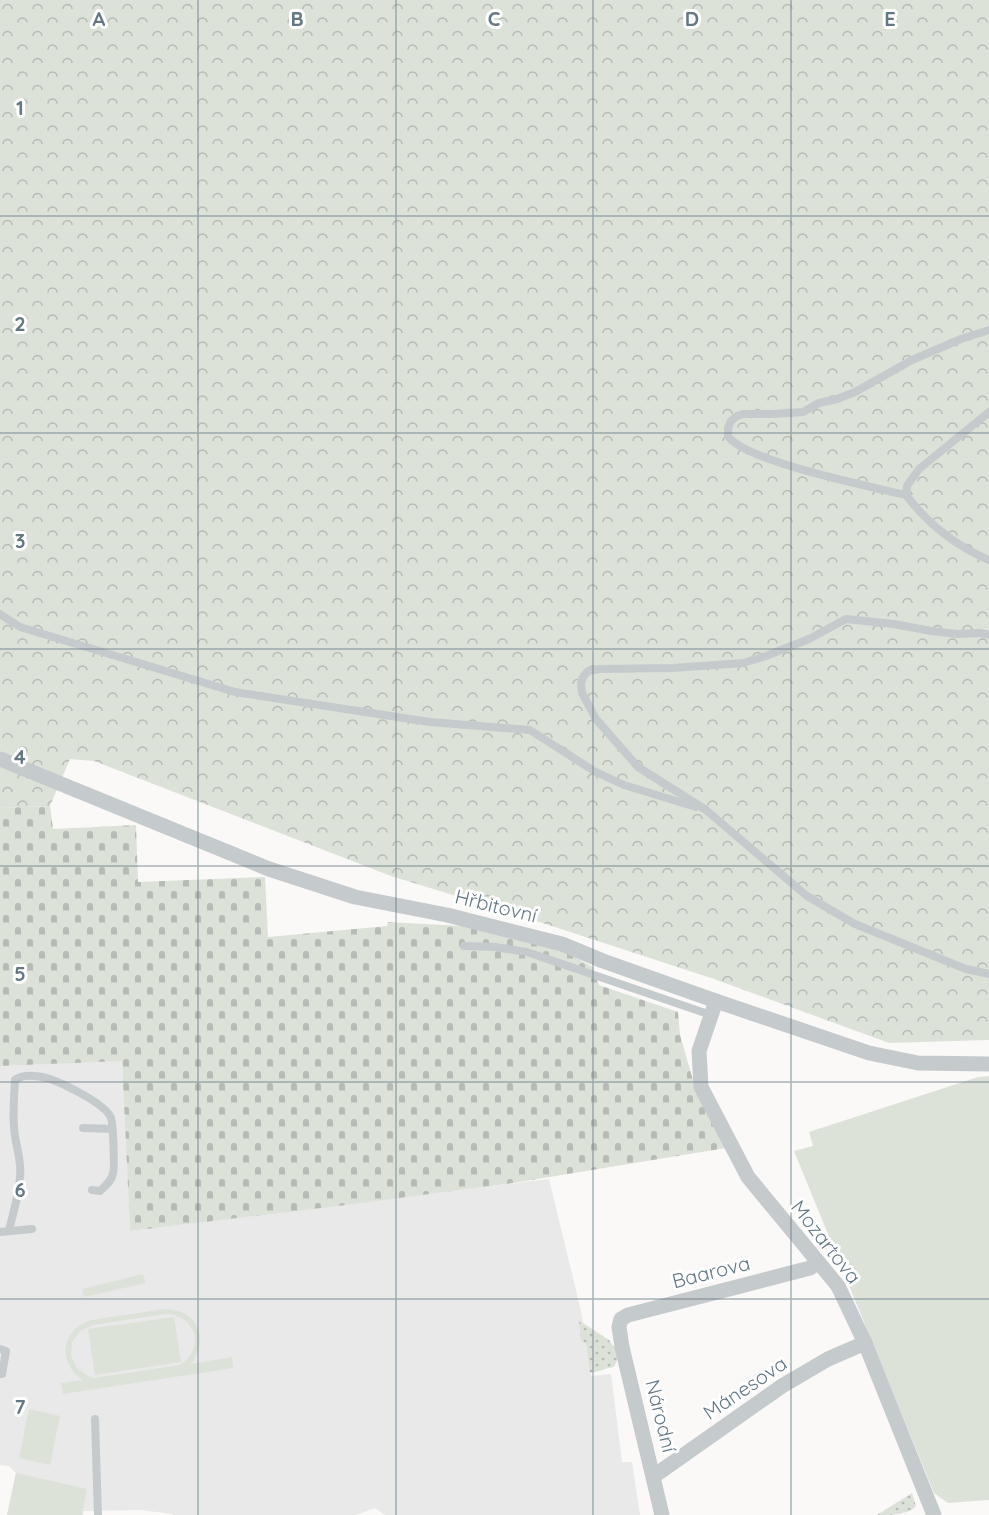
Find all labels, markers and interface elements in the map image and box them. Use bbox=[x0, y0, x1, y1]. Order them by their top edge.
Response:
text: A bbox=[93, 6, 106, 31]
text: B bbox=[290, 6, 304, 31]
text: C bbox=[488, 6, 501, 31]
text: D bbox=[685, 6, 699, 31]
text: E bbox=[884, 6, 896, 31]
text: 1 bbox=[16, 95, 24, 120]
text: 2 bbox=[14, 311, 26, 336]
text: 3 bbox=[15, 528, 25, 553]
text: 4 bbox=[14, 744, 26, 769]
street label: Hřbitovní bbox=[453, 883, 540, 928]
text: 5 bbox=[14, 961, 26, 986]
text: 6 bbox=[14, 1177, 26, 1202]
street label: Mozartova bbox=[786, 1195, 867, 1288]
street label: Baarova bbox=[669, 1250, 752, 1293]
street label: Mánesova bbox=[698, 1351, 791, 1425]
street label: Národní bbox=[640, 1377, 683, 1455]
text: 7 bbox=[15, 1394, 26, 1419]

